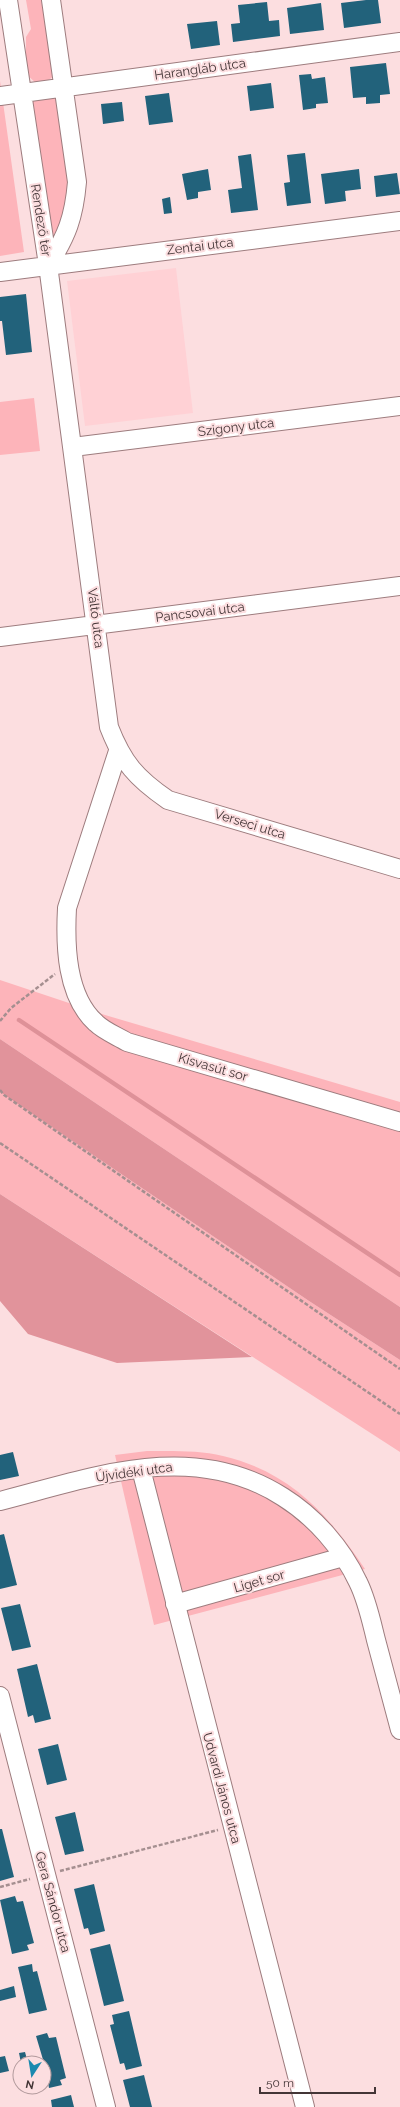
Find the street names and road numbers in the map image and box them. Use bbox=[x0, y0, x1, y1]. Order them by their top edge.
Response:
street label: Harangláb utca bbox=[153, 55, 247, 83]
street label: Rendező tér bbox=[28, 183, 54, 258]
street label: Zentai utca bbox=[166, 234, 234, 258]
street label: Szigony utca bbox=[197, 415, 275, 439]
street label: Váltó utca bbox=[85, 587, 107, 649]
street label: Pancsovai utca bbox=[155, 599, 245, 625]
street label: Verseci utca bbox=[213, 806, 287, 842]
street label: Kisvasút sor bbox=[177, 1050, 250, 1084]
street label: Újvidéki utca bbox=[95, 1459, 173, 1485]
street label: Liget sor bbox=[232, 1566, 287, 1595]
street label: Udvardi János utca bbox=[200, 1731, 244, 1845]
street label: Gera Sándor utca bbox=[32, 1850, 74, 1954]

